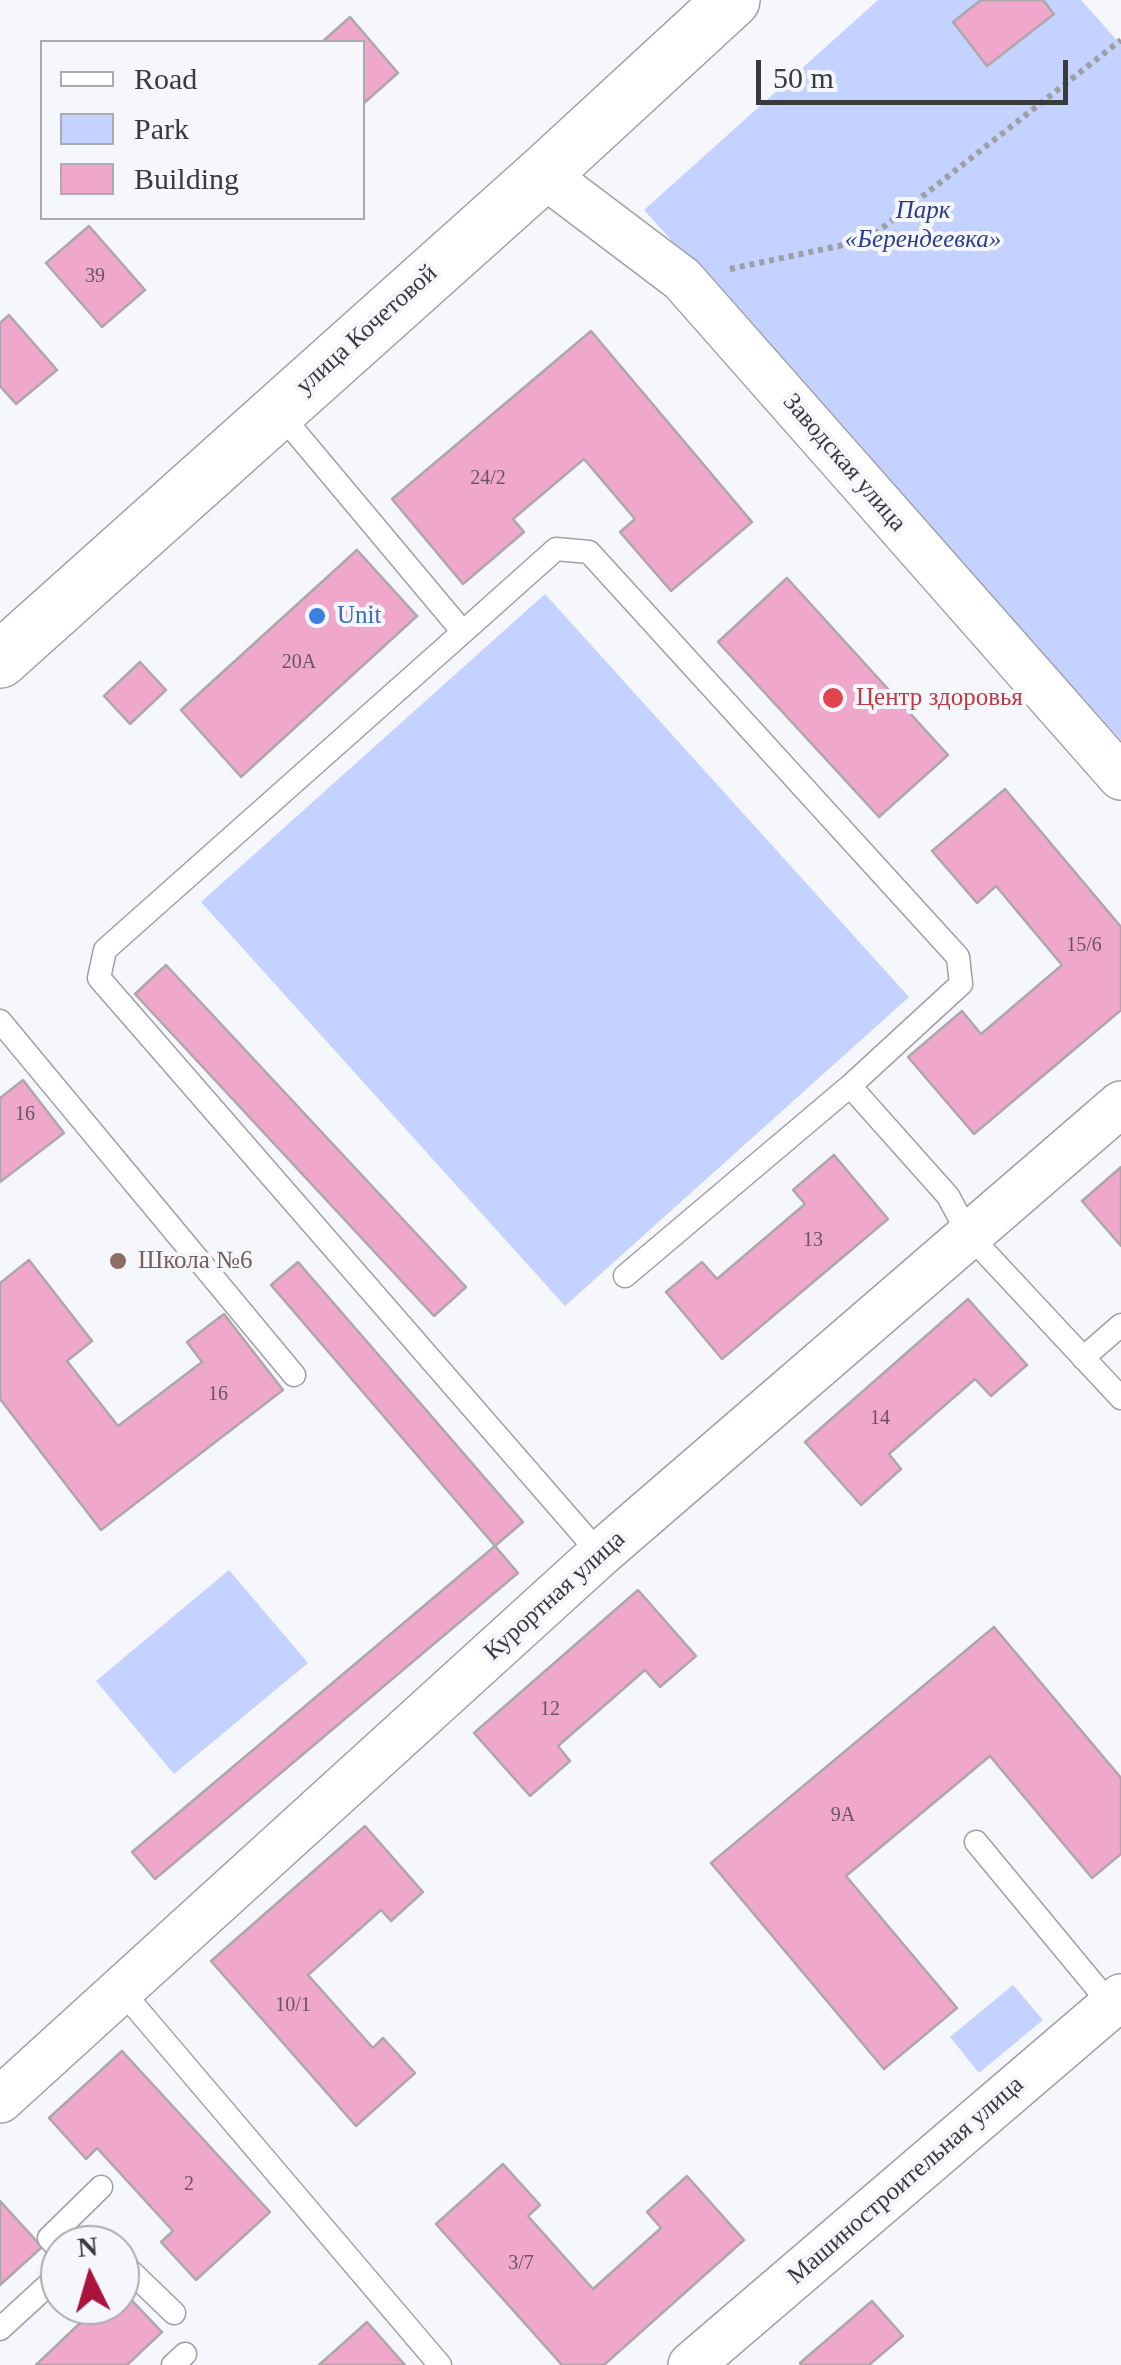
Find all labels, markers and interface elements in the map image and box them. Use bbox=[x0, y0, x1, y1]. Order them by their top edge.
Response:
legend bbox=[40, 40, 365, 220]
scale bar bbox=[761, 40, 1074, 102]
text: 50 m bbox=[773, 61, 834, 94]
text: Road bbox=[134, 62, 197, 95]
text: Park bbox=[134, 112, 189, 145]
text: Building bbox=[134, 162, 239, 195]
park label: Парк «Берендеевка» bbox=[845, 196, 1001, 255]
street label: улица Кочетовой bbox=[290, 259, 444, 401]
house number: 39 bbox=[85, 265, 105, 289]
street label: Заводская улица bbox=[776, 388, 912, 538]
house number: 24/2 bbox=[470, 467, 506, 491]
place label: Unit bbox=[337, 601, 381, 631]
marker: Unit bbox=[306, 605, 328, 627]
house number: 20А bbox=[282, 651, 316, 675]
place label: Центр здоровья bbox=[856, 683, 1023, 713]
marker: Центр здоровья bbox=[820, 685, 846, 711]
house number: 15/6 bbox=[1066, 934, 1102, 958]
house number: 16 bbox=[15, 1103, 35, 1127]
house number: 13 bbox=[803, 1229, 823, 1253]
place label: Школа №6 bbox=[138, 1246, 252, 1276]
marker: Школа №6 bbox=[107, 1250, 129, 1272]
house number: 16 bbox=[208, 1383, 228, 1407]
house number: 14 bbox=[870, 1407, 890, 1431]
street label: Курортная улица bbox=[478, 1525, 632, 1667]
house number: 12 bbox=[540, 1698, 560, 1722]
house number: 9А bbox=[831, 1804, 855, 1828]
house number: 10/1 bbox=[275, 1994, 311, 2018]
street label: Машиностроительная улица bbox=[782, 2070, 1030, 2292]
house number: 2 bbox=[184, 2173, 194, 2197]
north arrow bbox=[40, 2225, 140, 2325]
text: N bbox=[76, 2230, 99, 2263]
house number: 3/7 bbox=[508, 2252, 534, 2276]

